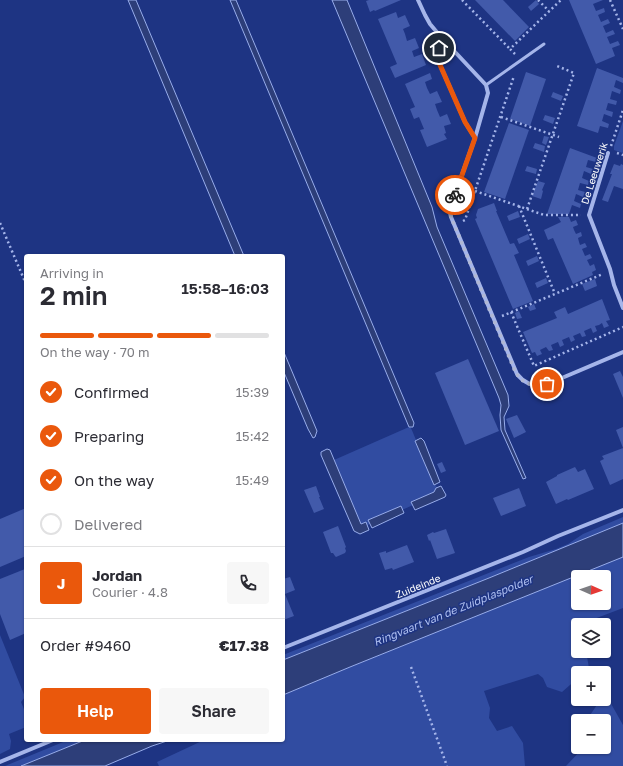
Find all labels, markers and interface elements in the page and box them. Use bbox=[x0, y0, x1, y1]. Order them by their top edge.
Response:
pin bbox=[422, 31, 456, 65]
icon: home bbox=[428, 37, 450, 59]
street label: De Leeuwerik bbox=[578, 140, 610, 206]
courier bbox=[435, 175, 475, 215]
icon: bike bbox=[444, 184, 466, 206]
text: Arriving in bbox=[40, 265, 104, 281]
text: 15:58–16:03 bbox=[181, 279, 269, 297]
text: 2 min bbox=[40, 280, 108, 311]
text: On the way · 70 m bbox=[40, 344, 150, 360]
pin bbox=[530, 367, 564, 401]
icon: bag bbox=[536, 373, 558, 395]
icon: check bbox=[40, 381, 62, 403]
text: Confirmed bbox=[74, 383, 149, 401]
text: 15:39 bbox=[236, 384, 269, 400]
icon: check bbox=[40, 425, 62, 447]
text: Preparing bbox=[74, 427, 144, 445]
text: 15:42 bbox=[236, 428, 269, 444]
icon: check bbox=[40, 469, 62, 491]
text: On the way bbox=[74, 471, 154, 489]
text: 15:49 bbox=[235, 472, 269, 488]
text: Delivered bbox=[74, 515, 142, 533]
button: phone bbox=[227, 562, 269, 604]
text: Jordan bbox=[92, 566, 142, 584]
north arrow bbox=[571, 570, 611, 610]
map controls bbox=[571, 570, 611, 754]
water label: Ringvaart van de Zuidplaspolder bbox=[371, 571, 536, 649]
street label: Zuideinde bbox=[394, 572, 442, 600]
text: J bbox=[57, 574, 65, 592]
text: Courier · 4.8 bbox=[92, 584, 168, 600]
button: layers bbox=[571, 618, 611, 658]
text: Order #9460 bbox=[40, 636, 131, 654]
text: €17.38 bbox=[219, 636, 269, 654]
button: + bbox=[571, 666, 611, 706]
button: Help bbox=[40, 688, 151, 734]
button: Share bbox=[159, 688, 269, 734]
button: − bbox=[571, 714, 611, 754]

